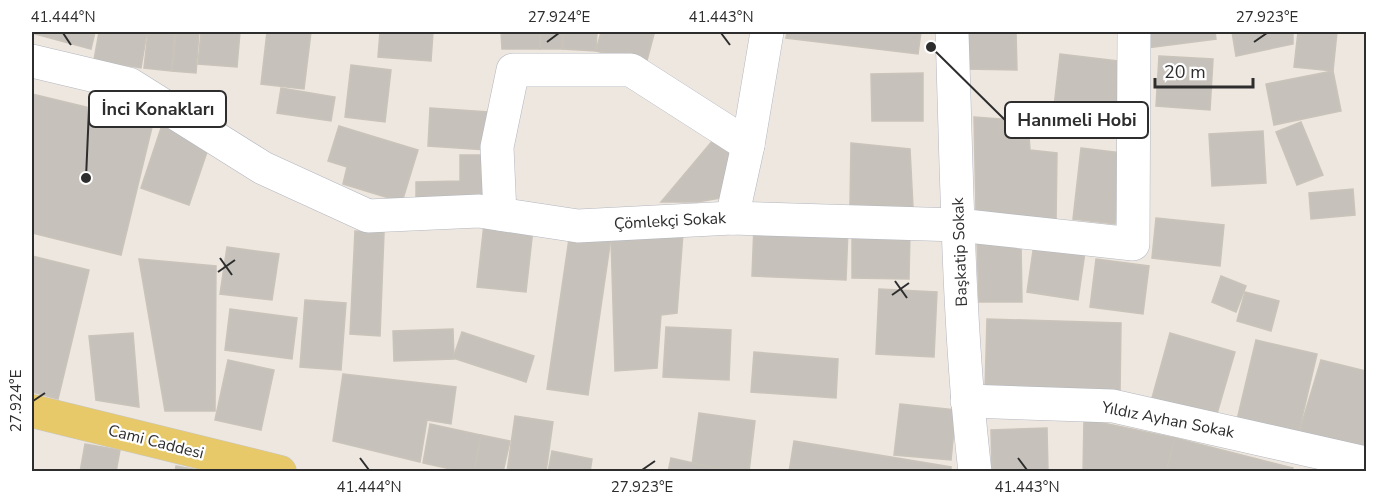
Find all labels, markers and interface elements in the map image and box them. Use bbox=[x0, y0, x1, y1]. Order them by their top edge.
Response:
text: 41.444°N bbox=[30, 7, 96, 27]
text: 27.924°E bbox=[528, 7, 590, 27]
text: 41.443°N bbox=[688, 7, 754, 27]
text: 27.923°E bbox=[1236, 7, 1298, 27]
scale bar bbox=[1155, 51, 1252, 89]
text: 20 m bbox=[1164, 60, 1206, 84]
callout: İnci Konakları bbox=[89, 91, 226, 127]
text: İnci Konakları bbox=[102, 97, 214, 121]
callout: Hanımeli Hobi bbox=[1005, 102, 1148, 138]
text: Hanımeli Hobi bbox=[1017, 108, 1137, 132]
street label: Başkatip Sokak bbox=[947, 196, 973, 307]
street label: Çömlekçi Sokak bbox=[613, 207, 728, 235]
text: 27.924°E bbox=[6, 370, 26, 432]
street label: Yıldız Ayhan Sokak bbox=[1099, 396, 1237, 444]
street label: Cami Caddesi bbox=[106, 419, 206, 465]
text: 41.444°N bbox=[336, 477, 402, 497]
text: 27.923°E bbox=[611, 477, 673, 497]
text: 41.443°N bbox=[994, 477, 1060, 497]

